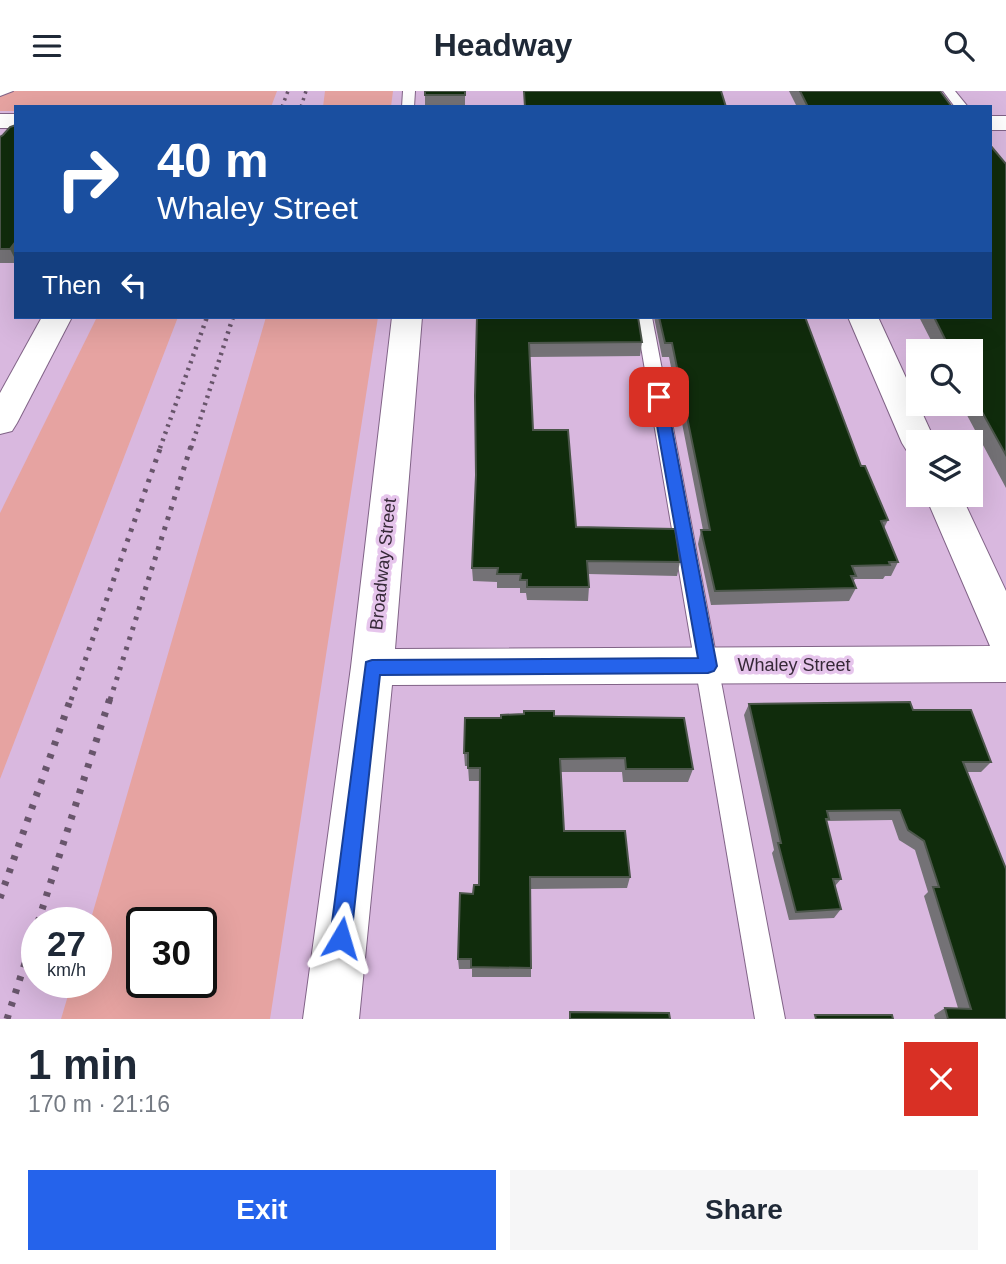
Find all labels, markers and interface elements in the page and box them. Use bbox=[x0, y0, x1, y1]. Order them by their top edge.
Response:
icon: menu bbox=[28, 27, 66, 65]
text: Headway bbox=[434, 27, 572, 63]
icon: search bbox=[940, 27, 978, 65]
icon: right bbox=[42, 133, 133, 224]
text: 40 m bbox=[157, 133, 269, 187]
text: Whaley Street bbox=[157, 190, 358, 226]
icon: left bbox=[115, 266, 153, 304]
text: Then bbox=[42, 270, 101, 300]
map controls bbox=[906, 339, 983, 507]
button: search bbox=[906, 339, 983, 416]
pin bbox=[629, 367, 689, 427]
icon: arrive bbox=[640, 378, 678, 416]
button: layers bbox=[906, 430, 983, 507]
street label: Broadway Street bbox=[366, 497, 400, 631]
street label: Whaley Street bbox=[737, 655, 851, 675]
position arrow bbox=[304, 901, 378, 975]
speed limit sign: 30 bbox=[126, 907, 217, 998]
text: 27 bbox=[47, 924, 86, 963]
text: km/h bbox=[47, 960, 86, 980]
text: 1 min bbox=[28, 1041, 138, 1088]
button: close bbox=[904, 1042, 978, 1116]
text: 170 m · 21:16 bbox=[28, 1091, 170, 1117]
button: Exit bbox=[28, 1170, 496, 1250]
button: Share bbox=[510, 1170, 978, 1250]

